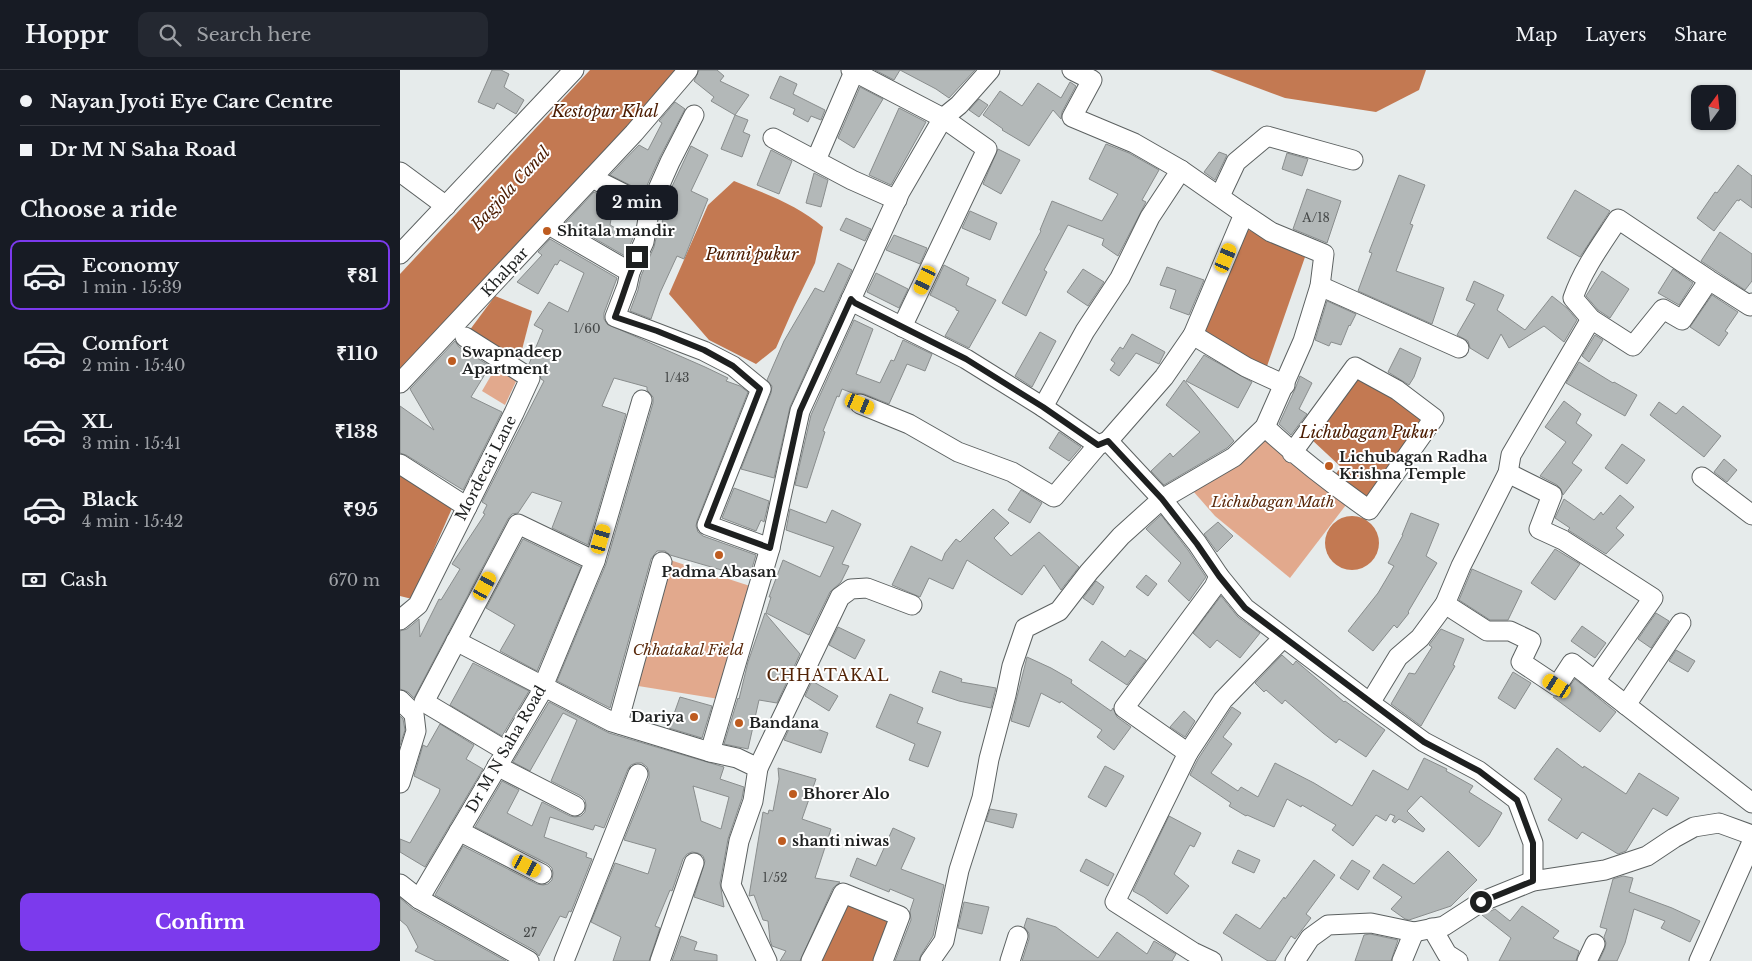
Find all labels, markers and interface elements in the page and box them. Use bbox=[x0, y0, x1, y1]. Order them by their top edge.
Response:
search box bbox=[138, 12, 488, 57]
text: Hoppr bbox=[25, 20, 108, 49]
icon: search bbox=[156, 21, 184, 49]
text: Search here bbox=[196, 23, 311, 46]
text: Map bbox=[1516, 24, 1557, 46]
text: Layers bbox=[1585, 24, 1646, 46]
text: Share bbox=[1674, 24, 1727, 46]
north arrow bbox=[1691, 85, 1736, 130]
map controls bbox=[1691, 85, 1736, 130]
text: Nayan Jyoti Eye Care Centre bbox=[50, 90, 333, 113]
water label: Kestopur Khal bbox=[551, 101, 659, 121]
text: Dr M N Saha Road bbox=[50, 138, 236, 161]
water label: Bagjola Canal bbox=[466, 141, 554, 235]
callout: 2 min bbox=[596, 184, 678, 220]
text: 2 min bbox=[612, 192, 662, 212]
text: Choose a ride bbox=[20, 196, 177, 223]
house number: A/18 bbox=[1301, 210, 1330, 225]
place label: Shitala mandir bbox=[557, 221, 675, 240]
marker: Shitala mandir bbox=[541, 225, 553, 237]
car bbox=[1213, 241, 1238, 275]
street label: Khalpar bbox=[477, 242, 533, 300]
water label: Punni pukur bbox=[705, 244, 799, 264]
route end bbox=[626, 246, 648, 268]
icon: car bbox=[22, 253, 67, 298]
text: Economy bbox=[82, 254, 179, 277]
car bbox=[911, 263, 938, 297]
text: ₹81 bbox=[347, 264, 378, 287]
text: 1 min · 15:39 bbox=[82, 277, 182, 297]
house number: 1/60 bbox=[573, 321, 601, 336]
icon: car bbox=[22, 331, 67, 376]
text: Comfort bbox=[82, 332, 169, 355]
text: ₹110 bbox=[336, 342, 378, 365]
place label: Swapnadeep Apartment bbox=[461, 342, 562, 378]
text: 2 min · 15:40 bbox=[82, 355, 185, 375]
marker: Swapnadeep Apartment bbox=[446, 355, 458, 367]
house number: 1/43 bbox=[664, 370, 690, 385]
car bbox=[843, 391, 876, 417]
icon: car bbox=[22, 409, 67, 454]
text: XL bbox=[82, 410, 112, 433]
street label: Mordecai Lane bbox=[451, 412, 520, 523]
text: ₹138 bbox=[335, 420, 378, 443]
water label: Lichubagan Pukur bbox=[1299, 422, 1437, 442]
text: 3 min · 15:41 bbox=[82, 433, 181, 453]
place label: Lichubagan Radha Krishna Temple bbox=[1339, 447, 1488, 483]
marker: Lichubagan Radha Krishna Temple bbox=[1323, 460, 1335, 472]
icon: car bbox=[22, 487, 67, 532]
text: Black bbox=[82, 488, 138, 511]
park label: Lichubagan Math bbox=[1210, 492, 1335, 511]
text: ₹95 bbox=[343, 498, 378, 521]
text: 4 min · 15:42 bbox=[82, 511, 183, 531]
car bbox=[589, 523, 612, 555]
marker: Padma Abasan bbox=[713, 549, 725, 561]
place label: Padma Abasan bbox=[661, 562, 777, 581]
icon: cash bbox=[20, 566, 48, 594]
text: Cash bbox=[60, 568, 107, 591]
car bbox=[471, 569, 498, 603]
text: 670 m bbox=[328, 570, 380, 590]
park label: Chhatakal Field bbox=[633, 640, 743, 659]
district label: CHHATAKAL bbox=[766, 665, 890, 685]
car bbox=[1540, 672, 1573, 700]
street label: Dr M N Saha Road bbox=[461, 682, 550, 816]
place label: Dariya bbox=[631, 707, 684, 726]
marker: Dariya bbox=[688, 711, 700, 723]
place label: Bandana bbox=[749, 713, 819, 732]
marker: Bandana bbox=[733, 717, 745, 729]
place label: Bhorer Alo bbox=[803, 784, 890, 803]
marker: Bhorer Alo bbox=[787, 788, 799, 800]
place label: shanti niwas bbox=[792, 831, 889, 850]
marker: shanti niwas bbox=[776, 835, 788, 847]
car bbox=[510, 853, 543, 879]
house number: 1/52 bbox=[763, 870, 787, 885]
route start bbox=[1470, 891, 1492, 913]
button: Confirm bbox=[20, 893, 380, 951]
house number: 27 bbox=[523, 925, 538, 940]

